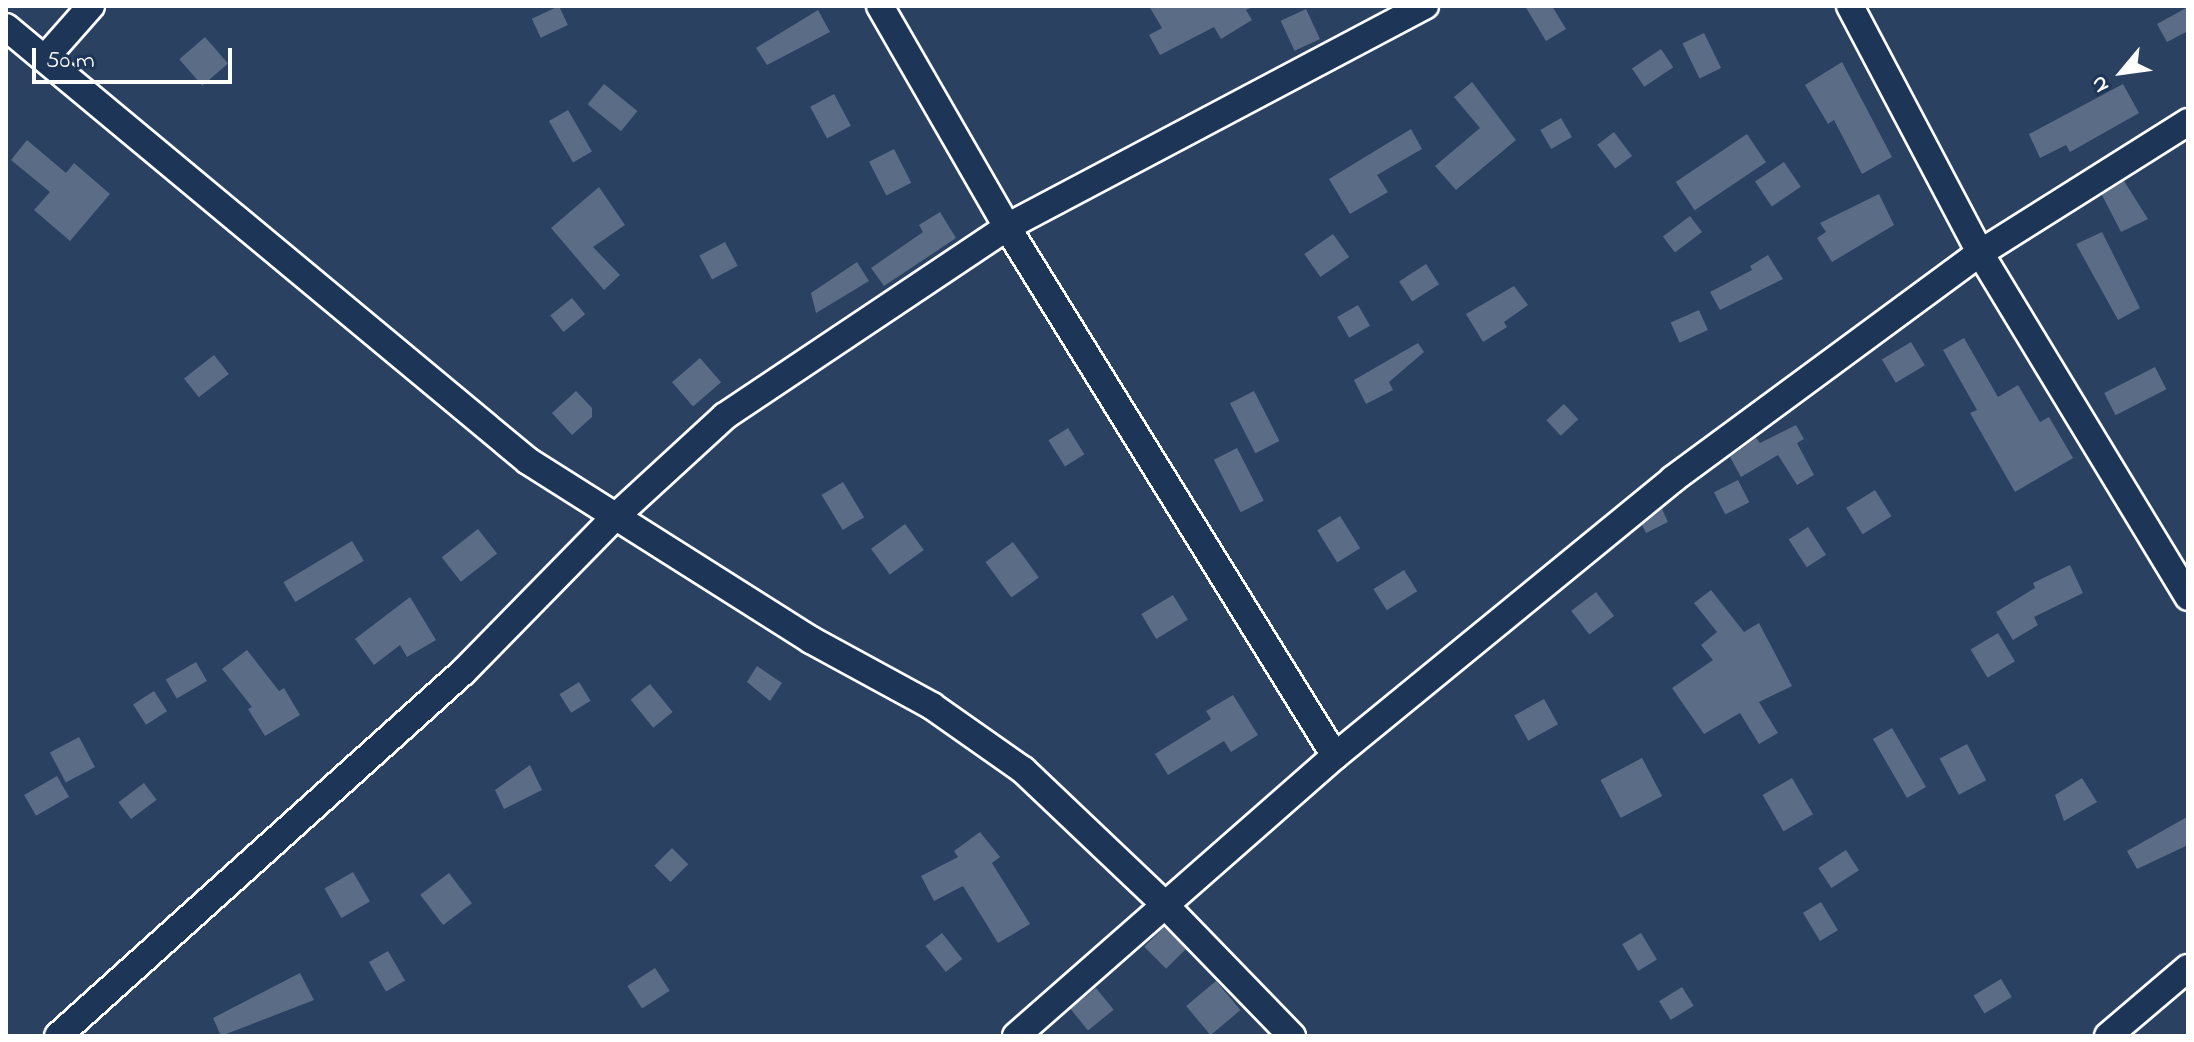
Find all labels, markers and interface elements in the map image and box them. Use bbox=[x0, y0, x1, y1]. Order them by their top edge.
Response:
scale bar bbox=[36, 32, 236, 82]
north arrow bbox=[2082, 32, 2162, 112]
text: 50 m bbox=[46, 44, 95, 79]
text: N bbox=[2083, 69, 2119, 98]

